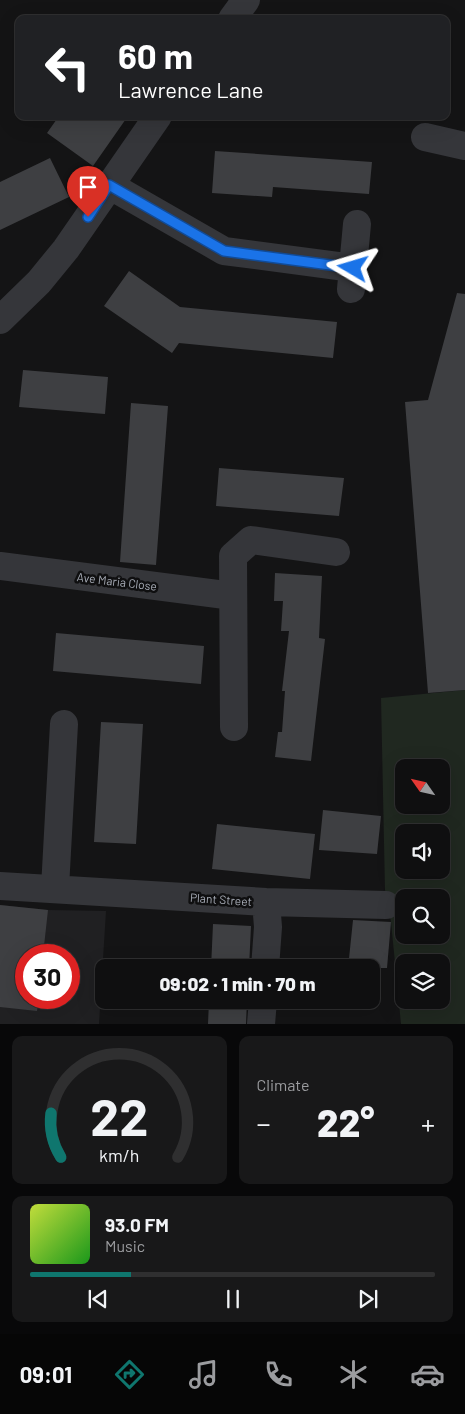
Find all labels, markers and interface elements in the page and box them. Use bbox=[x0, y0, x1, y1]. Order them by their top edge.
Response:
text: 60 m bbox=[118, 34, 193, 76]
icon: left bbox=[35, 35, 100, 100]
text: Lawrence Lane bbox=[118, 76, 263, 102]
pin bbox=[67, 166, 109, 217]
icon: arrive bbox=[74, 173, 102, 201]
position arrow bbox=[326, 241, 378, 293]
street label: Ave Maria Close bbox=[76, 569, 158, 593]
north arrow bbox=[395, 759, 450, 814]
map controls bbox=[395, 759, 450, 1009]
button: sound bbox=[395, 824, 450, 879]
button: search bbox=[395, 889, 450, 944]
street label: Plant Street bbox=[190, 890, 252, 908]
speed limit sign: 30 bbox=[15, 944, 80, 1009]
button: layers bbox=[395, 954, 450, 1009]
text: 09:02 · 1 min · 70 m bbox=[159, 972, 316, 995]
text: Climate bbox=[257, 1075, 309, 1094]
text: 22 bbox=[90, 1084, 148, 1146]
text: 22° bbox=[317, 1099, 374, 1145]
text: − bbox=[257, 1106, 271, 1140]
text: + bbox=[421, 1106, 435, 1140]
text: km/h bbox=[99, 1144, 139, 1166]
text: 93.0 FM bbox=[105, 1213, 169, 1236]
text: Music bbox=[105, 1236, 145, 1255]
icon: previous bbox=[84, 1285, 112, 1313]
icon: pause bbox=[219, 1285, 247, 1313]
icon: next bbox=[354, 1285, 382, 1313]
icon: directions bbox=[112, 1357, 147, 1392]
icon: music bbox=[186, 1357, 221, 1392]
icon: phone bbox=[261, 1357, 296, 1392]
icon: climate bbox=[336, 1357, 371, 1392]
icon: car bbox=[410, 1357, 445, 1392]
text: 09:01 bbox=[20, 1361, 72, 1387]

